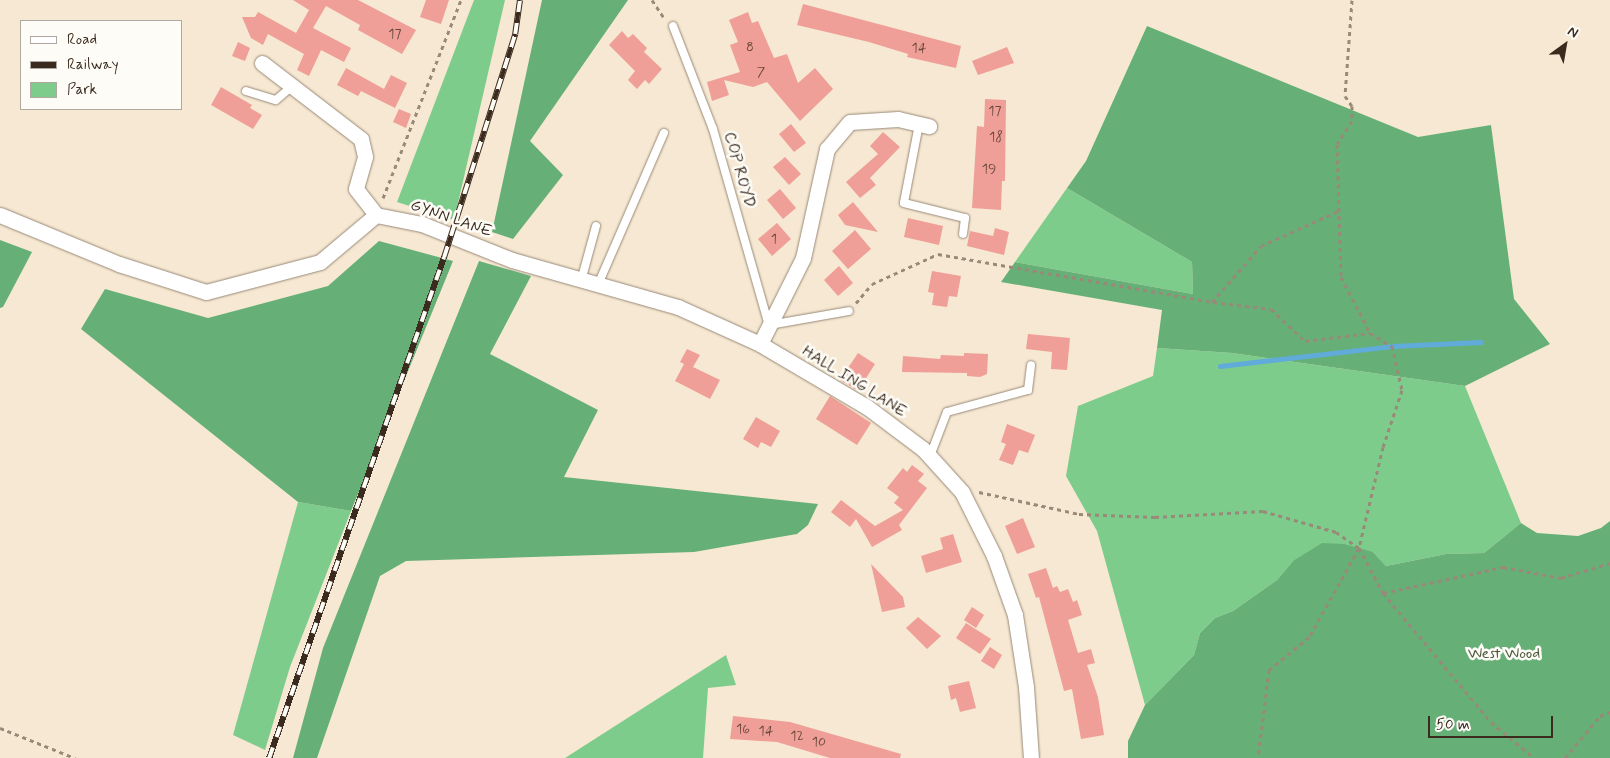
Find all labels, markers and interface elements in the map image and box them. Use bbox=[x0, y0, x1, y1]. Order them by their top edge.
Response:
legend bbox=[20, 20, 182, 110]
north arrow bbox=[1540, 20, 1590, 70]
text: N bbox=[1564, 22, 1582, 42]
house number: 17 bbox=[388, 26, 402, 42]
text: Road bbox=[67, 30, 97, 50]
house number: 8 bbox=[746, 39, 754, 55]
house number: 14 bbox=[912, 40, 926, 56]
text: Railway bbox=[67, 55, 119, 75]
house number: 7 bbox=[757, 64, 765, 80]
text: Park bbox=[67, 80, 97, 100]
house number: 17 bbox=[988, 103, 1002, 119]
house number: 18 bbox=[989, 129, 1003, 145]
street label: COP ROYD bbox=[719, 131, 759, 209]
house number: 19 bbox=[982, 161, 996, 177]
street label: GYNN LANE bbox=[407, 196, 495, 242]
house number: 1 bbox=[771, 231, 777, 247]
street label: HALL ING LANE bbox=[798, 342, 910, 422]
park label: West Wood bbox=[1468, 644, 1540, 664]
scale bar bbox=[1430, 706, 1555, 738]
text: 50 m bbox=[1436, 715, 1470, 735]
house number: 16 bbox=[736, 721, 750, 737]
house number: 14 bbox=[759, 723, 773, 739]
house number: 12 bbox=[790, 728, 804, 744]
house number: 10 bbox=[812, 734, 826, 750]

